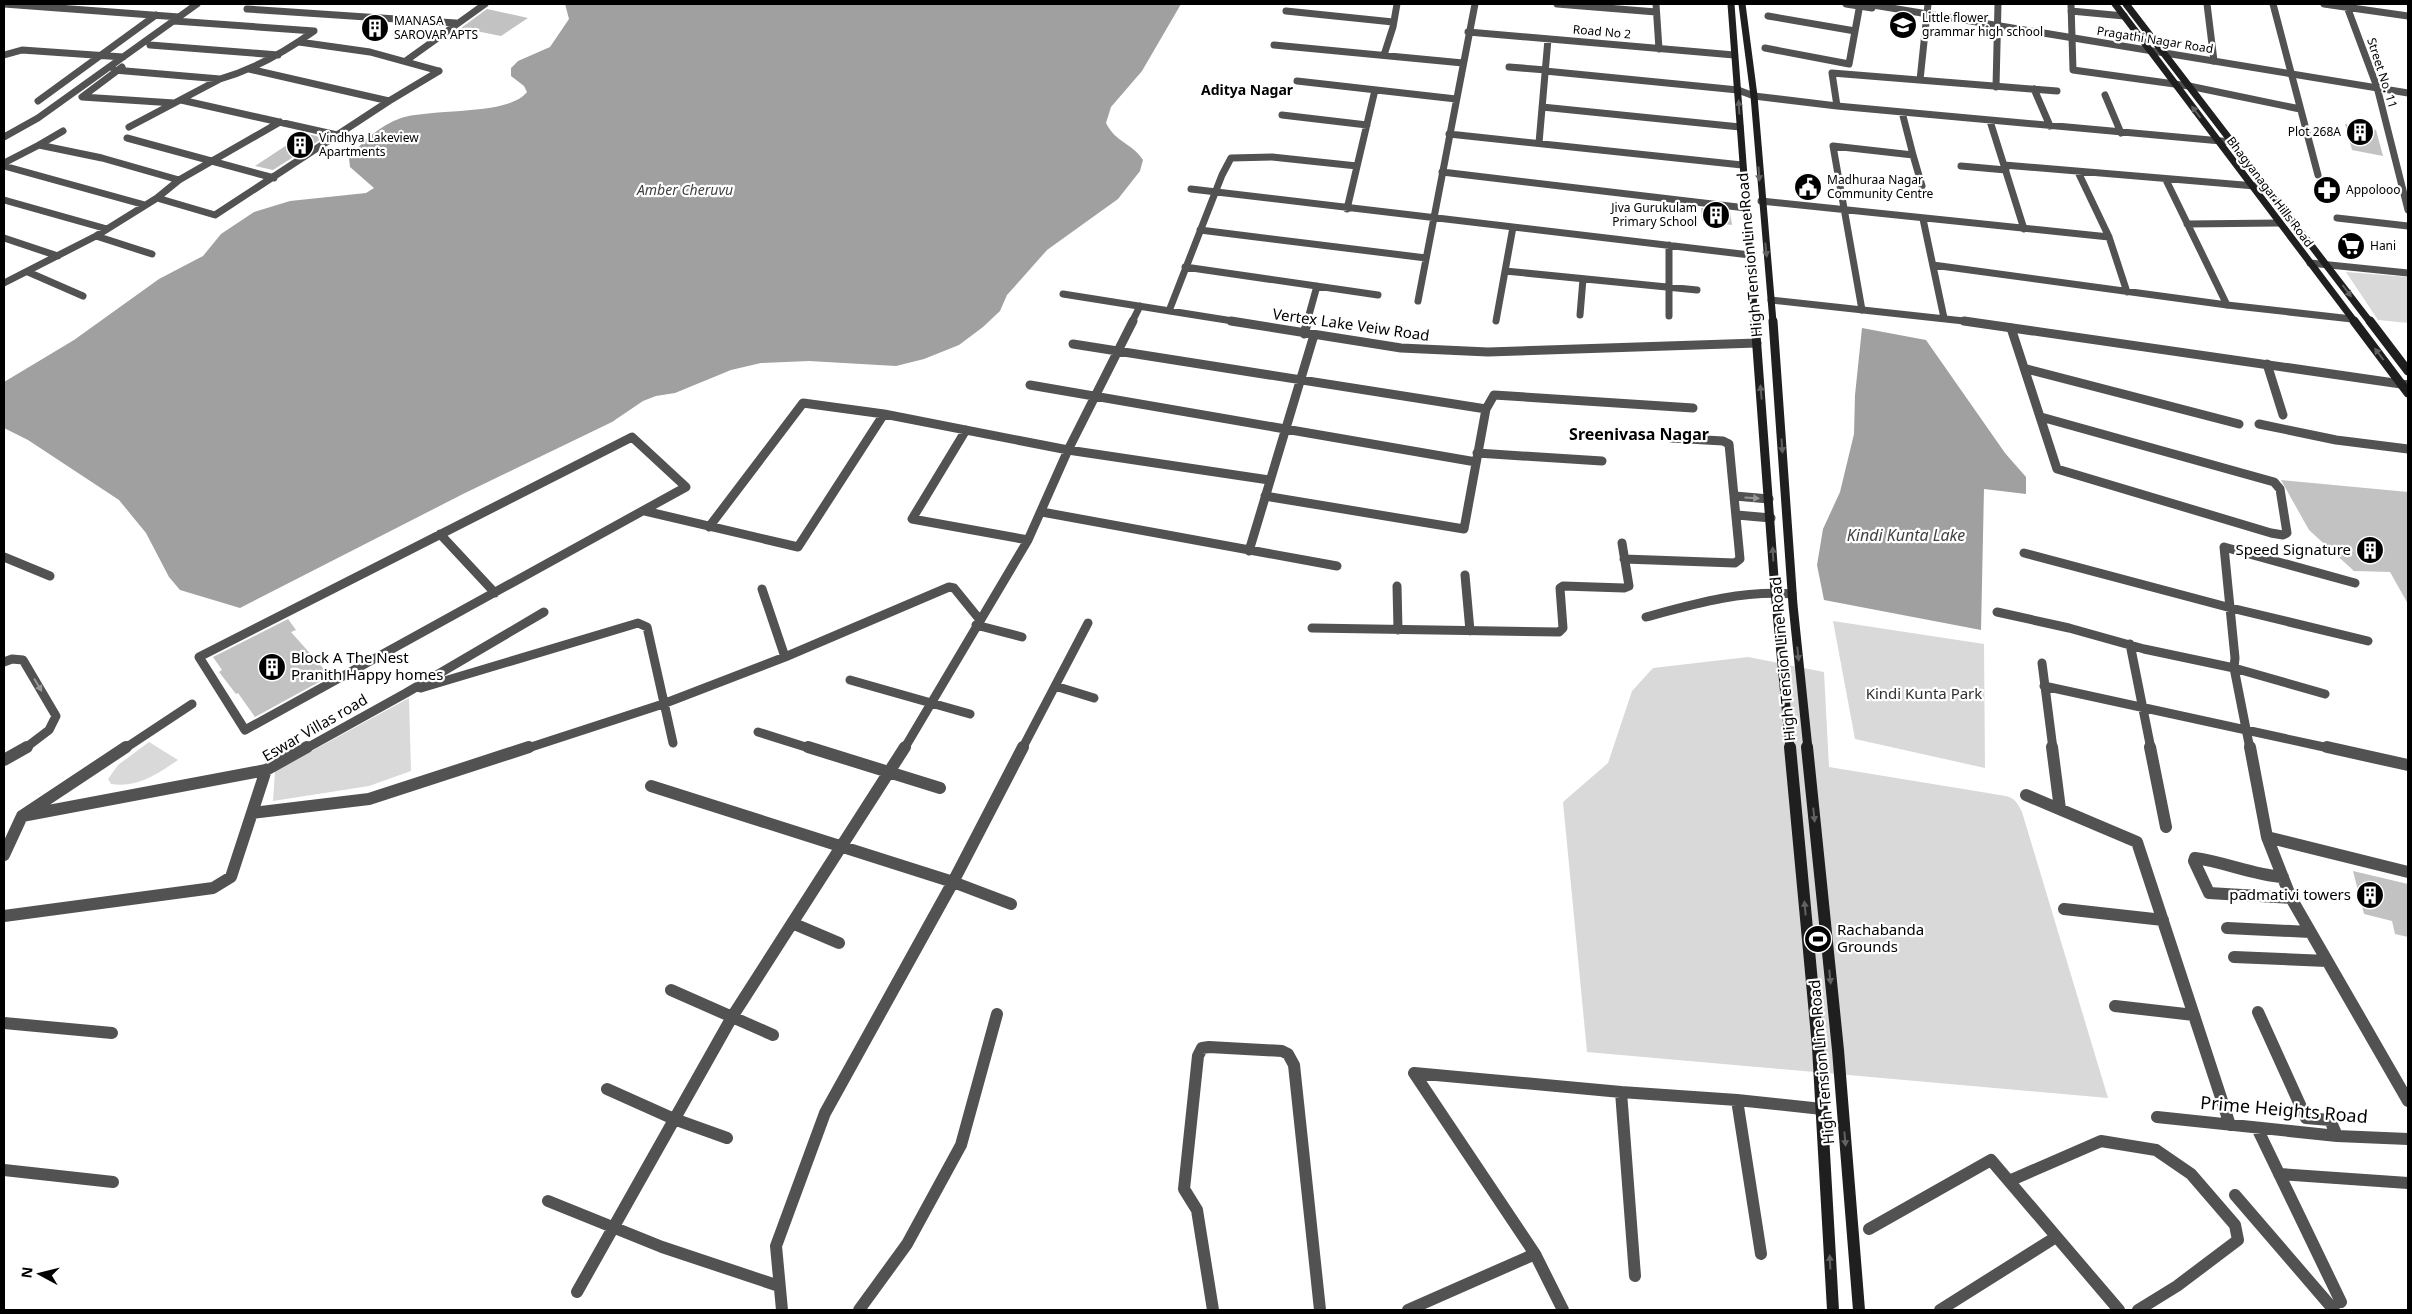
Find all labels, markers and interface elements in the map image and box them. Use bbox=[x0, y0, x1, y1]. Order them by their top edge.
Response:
place label: Little flower grammar high school bbox=[1922, 9, 2043, 40]
school or university icon: Little flower grammar high school bbox=[1888, 10, 1918, 40]
place label: MANASA SAROVAR APTS bbox=[394, 12, 479, 43]
building icon: MANASA SAROVAR APTS bbox=[360, 13, 390, 43]
street label: Road No 2 bbox=[1572, 20, 1632, 43]
street label: Pragathi Nagar Road bbox=[2096, 22, 2215, 57]
street label: Street No. 11 bbox=[2363, 35, 2402, 110]
district label: Aditya Nagar bbox=[1201, 80, 1294, 99]
one-way arrow bbox=[1735, 99, 1743, 115]
one-way arrow bbox=[2192, 106, 2202, 119]
building icon: Plot 268A bbox=[2345, 117, 2375, 147]
place label: Plot 268A bbox=[2288, 123, 2341, 140]
place label: Vindhya Lakeview Apartments bbox=[319, 129, 419, 160]
building icon: Vindhya Lakeview Apartments bbox=[285, 130, 315, 160]
street label: Bhagyanagar Hills Road bbox=[2223, 133, 2318, 250]
one-way arrow bbox=[1756, 166, 1764, 182]
place label: Madhuraa Nagar Community Centre bbox=[1827, 171, 1934, 202]
street label: High Tension Line Road bbox=[1732, 172, 1766, 338]
public building icon: Madhuraa Nagar Community Centre bbox=[1793, 172, 1823, 202]
pharmacy icon: Appolooo bbox=[2312, 175, 2342, 205]
water label: Amber Cheruvu bbox=[636, 180, 733, 199]
place label: Appolooo bbox=[2346, 181, 2401, 198]
place label: Jiva Gurukulam Primary School bbox=[1610, 199, 1697, 230]
building icon: Jiva Gurukulam Primary School bbox=[1701, 200, 1731, 230]
supermarket icon: Hani bbox=[2336, 231, 2366, 261]
place label: Hani bbox=[2370, 237, 2396, 254]
one-way arrow bbox=[1762, 242, 1770, 258]
one-way arrow bbox=[2342, 284, 2352, 298]
street label: Vertex Lake Veiw Road bbox=[1271, 303, 1431, 345]
one-way arrow bbox=[2373, 348, 2384, 361]
one-way arrow bbox=[1756, 384, 1764, 400]
district label: Sreenivasa Nagar bbox=[1569, 423, 1709, 445]
one-way arrow bbox=[1778, 439, 1786, 455]
one-way arrow bbox=[1744, 494, 1760, 502]
water label: Kindi Kunta Lake bbox=[1847, 524, 1965, 546]
building icon: Speed Signature bbox=[2355, 535, 2385, 565]
place label: Speed Signature bbox=[2235, 539, 2351, 559]
one-way arrow bbox=[1769, 546, 1777, 562]
street label: High Tension Line Road bbox=[1765, 576, 1799, 742]
one-way arrow bbox=[1794, 646, 1802, 662]
place label: Block A The Nest Pranith Happy homes bbox=[291, 647, 443, 684]
building icon: Block A The Nest Pranith Happy homes bbox=[257, 652, 287, 682]
one-way arrow bbox=[33, 678, 42, 691]
park label: Kindi Kunta Park bbox=[1866, 683, 1982, 703]
street label: Eswar Villas road bbox=[258, 689, 371, 765]
one-way arrow bbox=[1810, 808, 1818, 824]
building icon: padmativi towers bbox=[2355, 880, 2385, 910]
place label: padmativi towers bbox=[2229, 884, 2351, 904]
one-way arrow bbox=[1801, 899, 1809, 915]
place label: Rachabanda Grounds bbox=[1837, 919, 1924, 956]
sports icon: Rachabanda Grounds bbox=[1803, 924, 1833, 954]
one-way arrow bbox=[1827, 969, 1835, 985]
street label: High Tension Line Road bbox=[1804, 979, 1838, 1145]
street label: Prime Heights Road bbox=[2199, 1090, 2369, 1128]
one-way arrow bbox=[1841, 1131, 1849, 1147]
north arrow bbox=[15, 1249, 65, 1299]
one-way arrow bbox=[1826, 1253, 1834, 1269]
text: N bbox=[16, 1266, 37, 1279]

